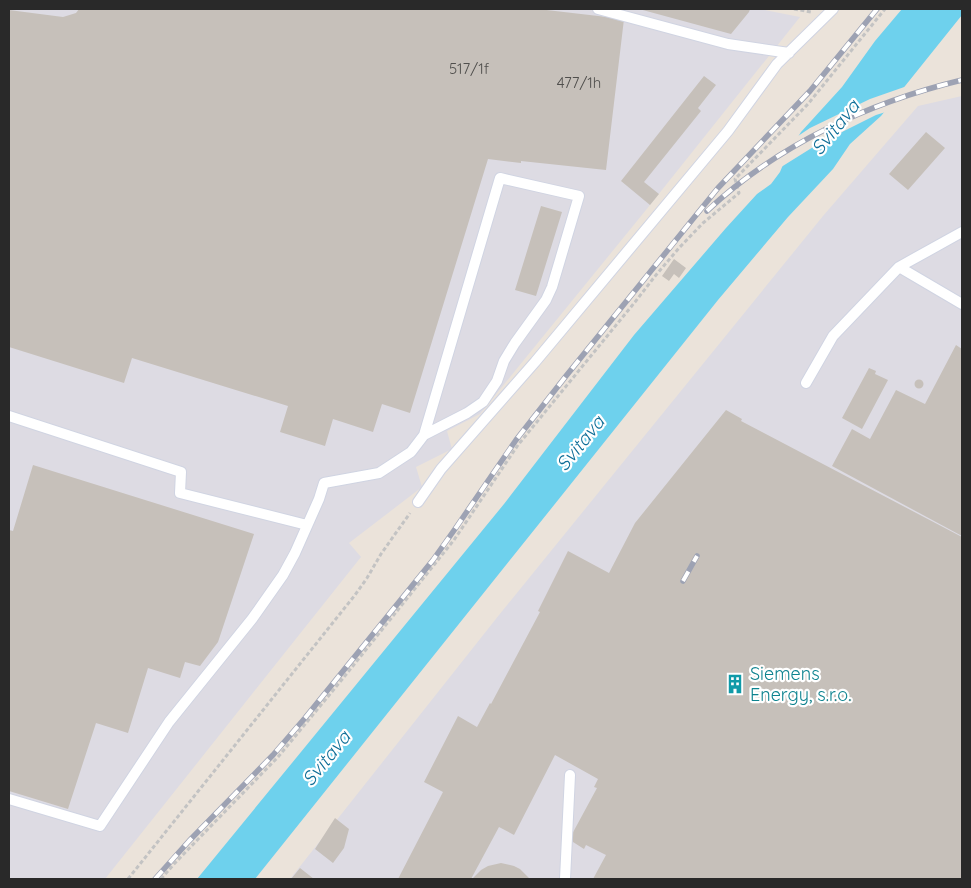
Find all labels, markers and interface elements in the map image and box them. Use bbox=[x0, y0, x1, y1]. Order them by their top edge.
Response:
house number: 517/1f bbox=[449, 59, 490, 78]
house number: 477/1h bbox=[557, 73, 601, 92]
water label: Svitava bbox=[806, 93, 865, 159]
water label: Svitava bbox=[551, 409, 610, 475]
place label: Siemens Energy, s.r.o. bbox=[750, 662, 851, 706]
building icon: Siemens Energy, s.r.o. bbox=[724, 673, 746, 695]
water label: Svitava bbox=[297, 724, 356, 790]

